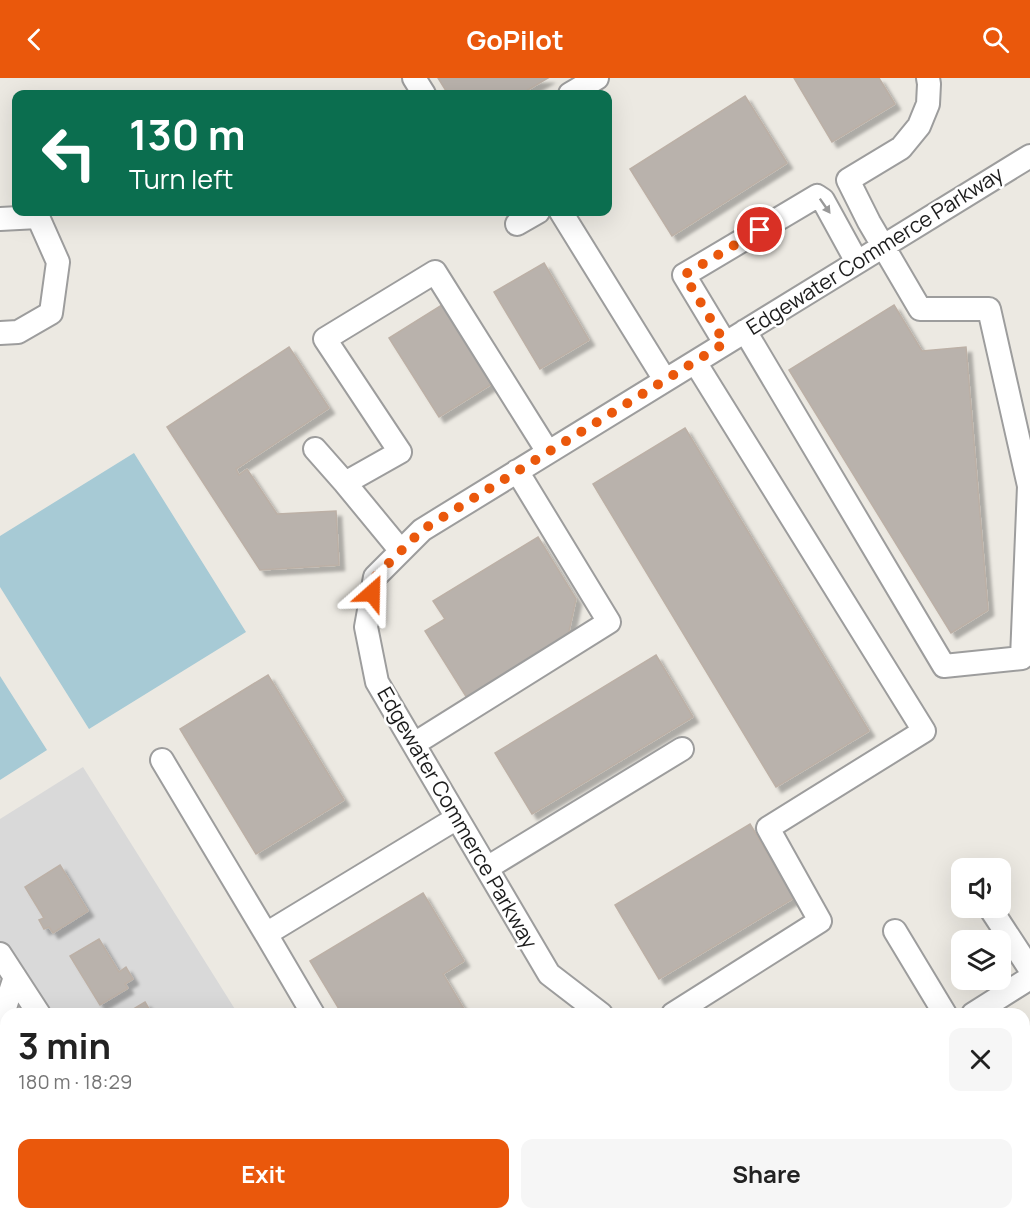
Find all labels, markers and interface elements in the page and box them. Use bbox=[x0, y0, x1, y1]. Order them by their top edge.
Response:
text: GoPilot bbox=[466, 21, 564, 58]
icon: back bbox=[18, 23, 51, 56]
icon: search bbox=[979, 23, 1012, 56]
text: 130 m bbox=[129, 105, 246, 163]
icon: left bbox=[30, 114, 108, 192]
street label: Edgewater Commerce Parkway bbox=[741, 159, 1008, 341]
text: Turn left bbox=[129, 160, 233, 197]
one-way arrow bbox=[819, 198, 831, 214]
pin bbox=[734, 204, 785, 255]
icon: arrive bbox=[743, 213, 776, 246]
position arrow bbox=[340, 561, 404, 625]
street label: Edgewater Commerce Parkway bbox=[371, 682, 544, 953]
map controls bbox=[951, 858, 1011, 990]
button: sound bbox=[951, 858, 1011, 918]
button: layers bbox=[951, 930, 1011, 990]
text: 3 min bbox=[18, 1021, 111, 1070]
button: close bbox=[949, 1028, 1012, 1091]
text: 180 m · 18:29 bbox=[18, 1068, 132, 1095]
button: Exit bbox=[18, 1139, 509, 1208]
button: Share bbox=[521, 1139, 1012, 1208]

